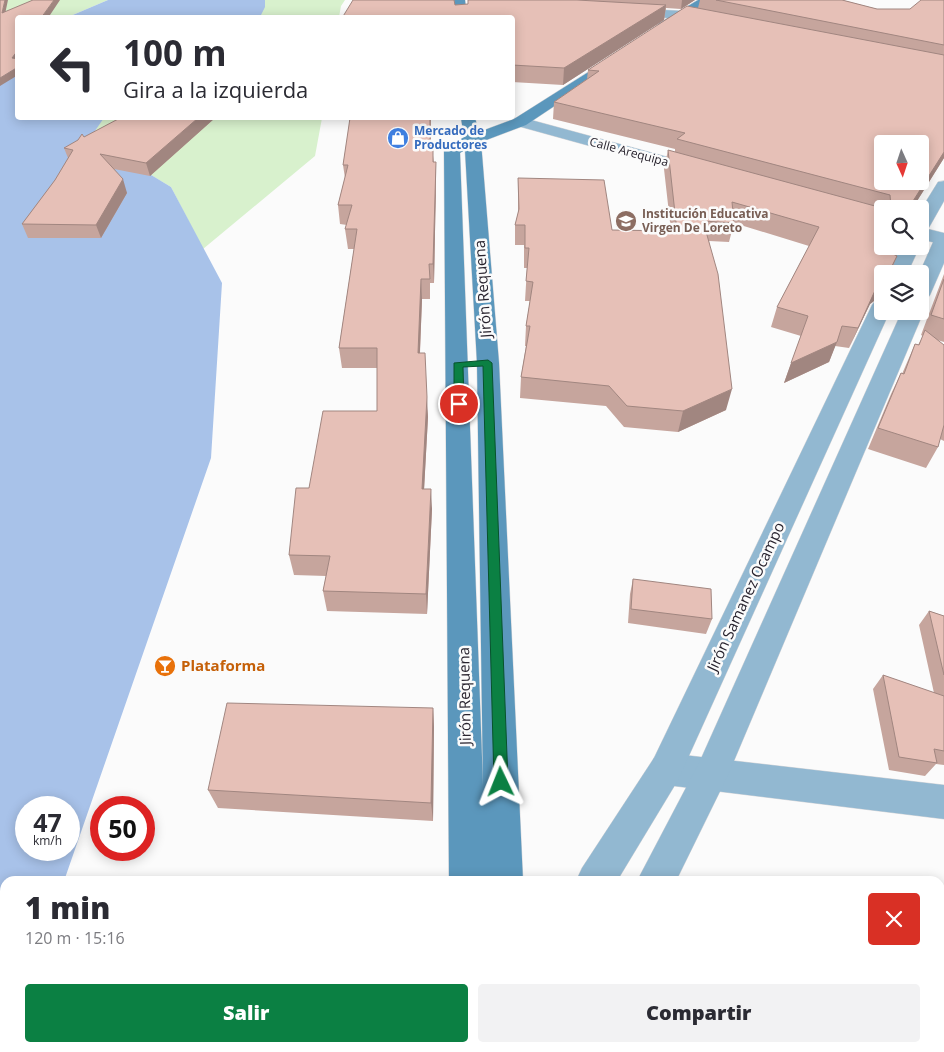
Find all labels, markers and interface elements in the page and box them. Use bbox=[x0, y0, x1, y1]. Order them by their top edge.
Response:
text: 100 m bbox=[123, 29, 227, 76]
icon: left bbox=[40, 35, 105, 100]
text: Gira a la izquierda bbox=[123, 74, 308, 104]
place label: Mercado de Productores bbox=[414, 122, 487, 153]
shop icon: Mercado de Productores bbox=[386, 126, 410, 150]
street label: Calle Arequipa bbox=[588, 133, 671, 170]
north arrow bbox=[874, 135, 929, 190]
map controls bbox=[874, 135, 929, 320]
button: search bbox=[874, 200, 929, 255]
place label: Institución Educativa Virgen De Loreto bbox=[642, 205, 769, 236]
school or university icon: Institución Educativa Virgen De Loreto bbox=[614, 209, 638, 233]
street label: Jirón Requena bbox=[469, 239, 496, 341]
button: layers bbox=[874, 265, 929, 320]
pin bbox=[438, 383, 480, 425]
icon: arrive bbox=[445, 390, 473, 418]
street label: Jirón Samanez Ocampo bbox=[701, 519, 789, 676]
street label: Jirón Requena bbox=[453, 647, 475, 747]
bar icon: Plataforma bbox=[153, 654, 177, 678]
place label: Plataforma bbox=[181, 655, 265, 675]
position arrow bbox=[474, 755, 526, 807]
speed limit sign: 50 bbox=[90, 796, 155, 861]
text: 47 bbox=[33, 805, 62, 839]
text: km/h bbox=[33, 832, 62, 849]
text: 1 min bbox=[25, 887, 110, 928]
button: close bbox=[868, 893, 920, 945]
text: 120 m · 15:16 bbox=[25, 927, 125, 949]
button: Salir bbox=[25, 984, 468, 1042]
button: Compartir bbox=[478, 984, 920, 1042]

